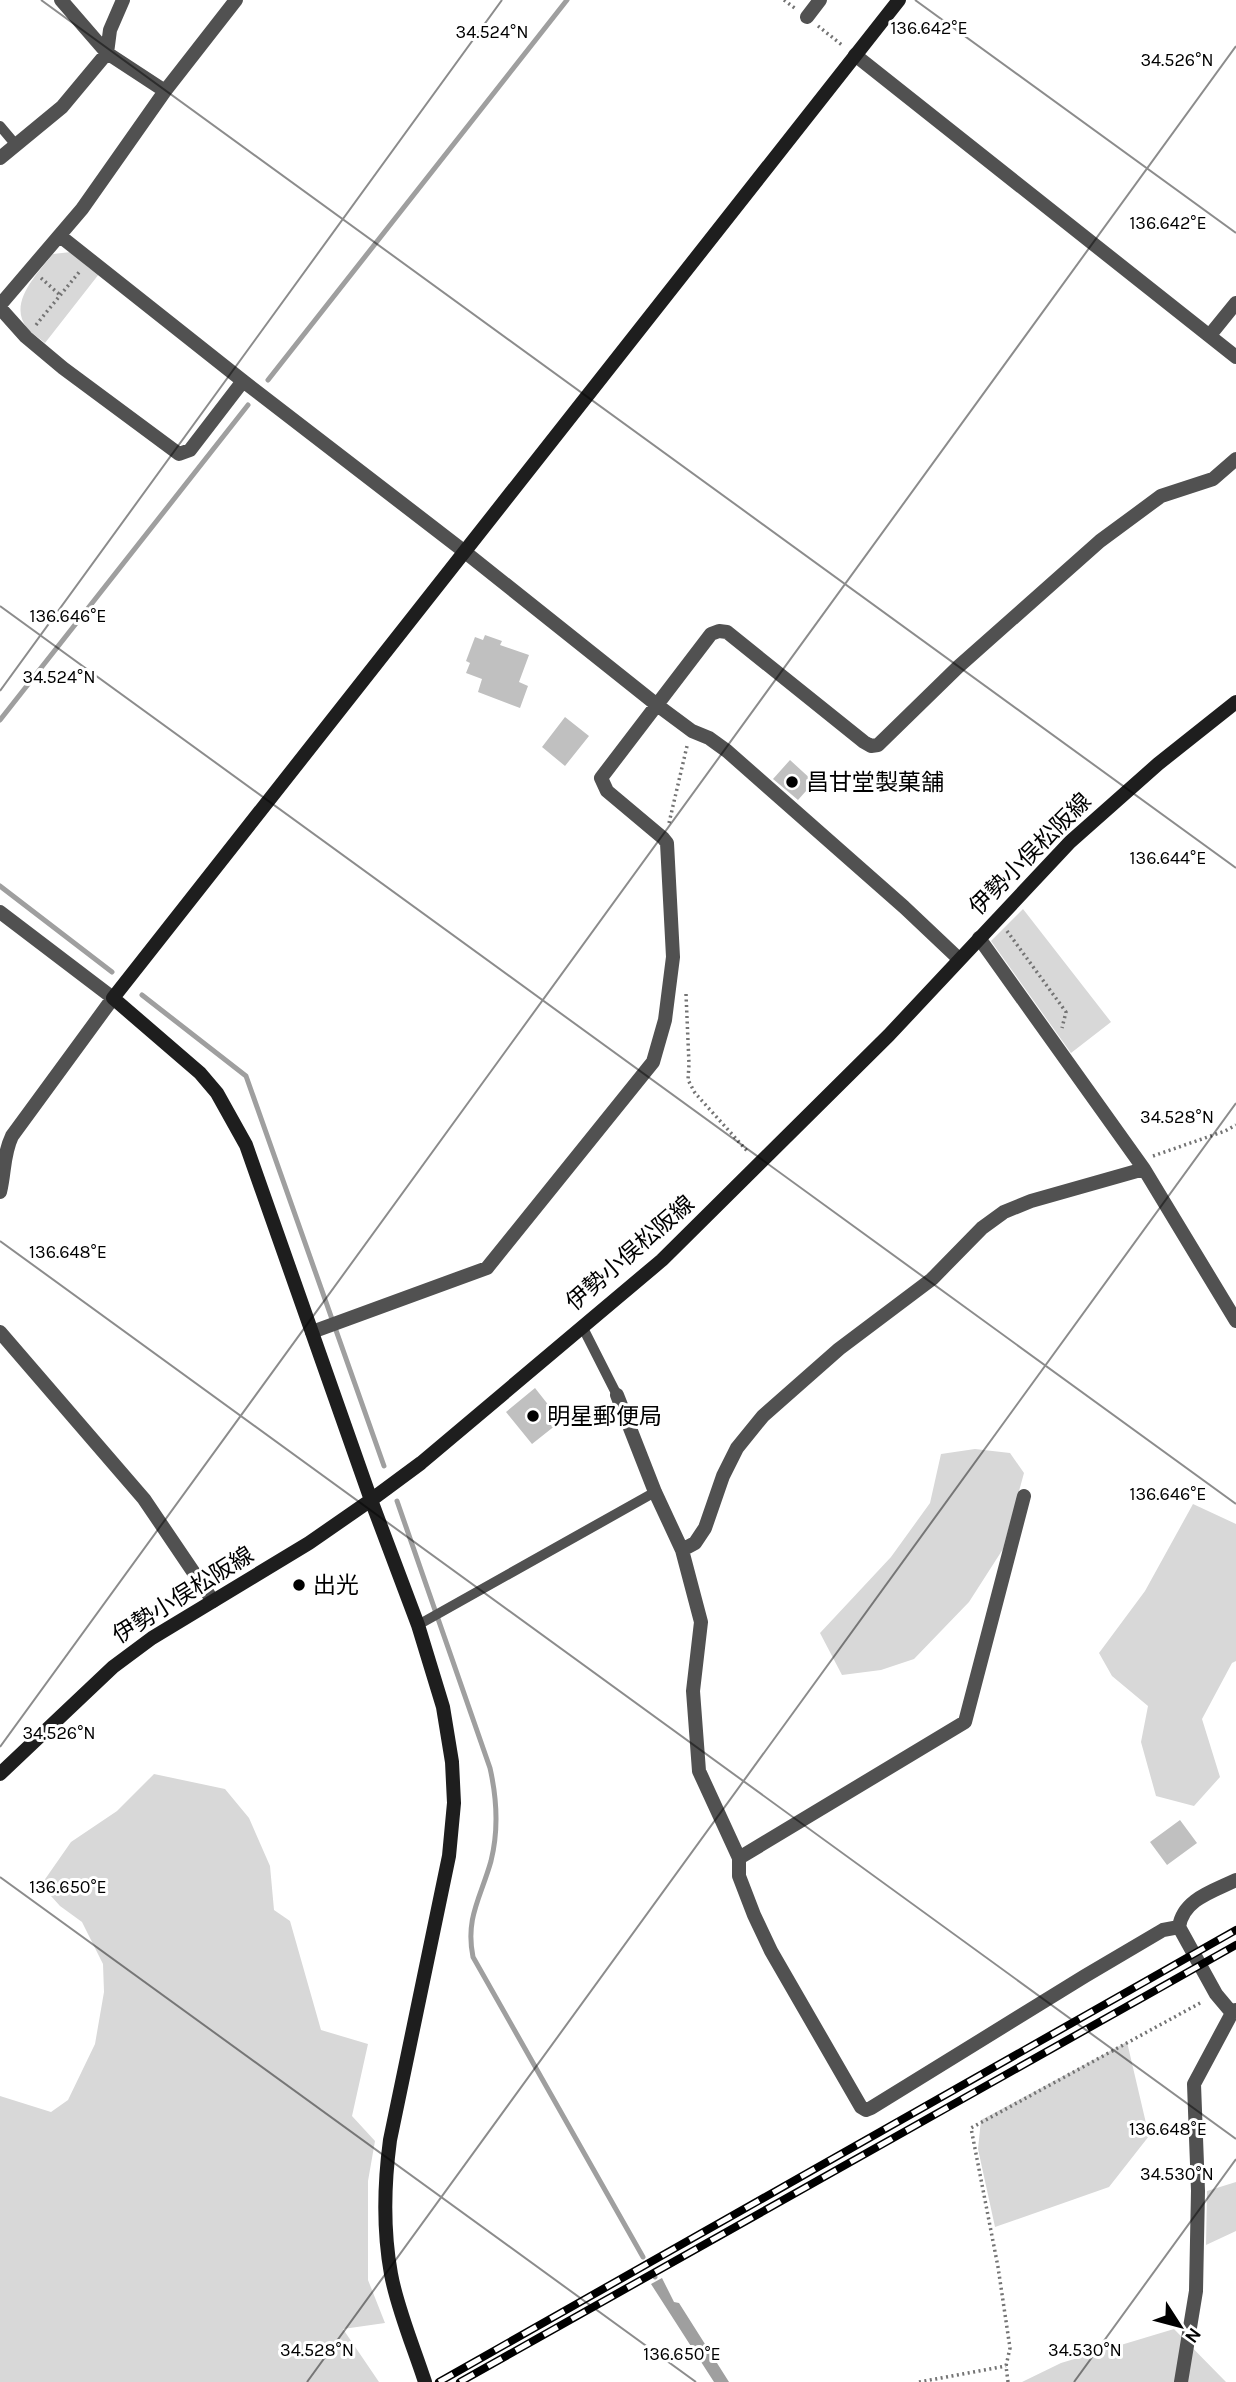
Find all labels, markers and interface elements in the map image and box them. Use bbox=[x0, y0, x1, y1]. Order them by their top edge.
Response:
text: 136.642°E bbox=[890, 17, 968, 39]
text: 34.524°N bbox=[456, 21, 528, 43]
text: 34.526°N bbox=[1140, 49, 1214, 71]
text: 136.642°E bbox=[1129, 212, 1207, 234]
text: 136.646°E bbox=[29, 605, 107, 627]
text: 34.524°N bbox=[23, 666, 95, 688]
place label: 昌甘堂製菓舗 bbox=[806, 769, 944, 796]
marker: 昌甘堂製菓舗 bbox=[784, 774, 800, 790]
street label: 伊勢小俣松阪線 bbox=[964, 788, 1096, 920]
text: 136.644°E bbox=[1130, 847, 1206, 869]
text: 34.528°N bbox=[1140, 1106, 1214, 1128]
street label: 伊勢小俣松阪線 bbox=[560, 1190, 700, 1316]
text: 136.648°E bbox=[29, 1241, 107, 1263]
place label: 明星郵便局 bbox=[547, 1403, 662, 1430]
marker: 明星郵便局 bbox=[525, 1408, 541, 1424]
text: 136.646°E bbox=[1129, 1483, 1207, 1505]
street label: 伊勢小俣松阪線 bbox=[108, 1541, 258, 1649]
place label: 出光 bbox=[313, 1572, 359, 1599]
marker: 出光 bbox=[291, 1577, 307, 1593]
text: 34.526°N bbox=[22, 1722, 96, 1744]
text: 136.650°E bbox=[29, 1876, 107, 1898]
text: 136.648°E bbox=[1129, 2118, 1207, 2140]
text: 34.530°N bbox=[1140, 2163, 1214, 2185]
north arrow bbox=[1145, 2291, 1215, 2361]
text: N bbox=[1180, 2323, 1206, 2347]
text: 34.528°N bbox=[280, 2339, 354, 2361]
text: 34.530°N bbox=[1048, 2339, 1122, 2361]
text: 136.650°E bbox=[643, 2343, 721, 2365]

